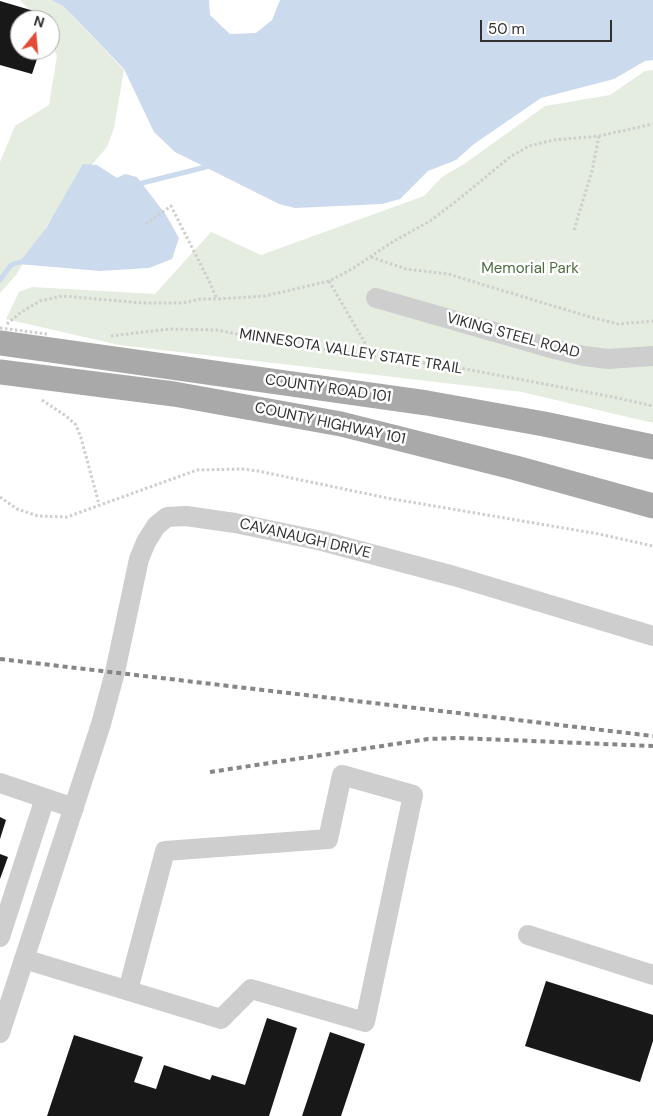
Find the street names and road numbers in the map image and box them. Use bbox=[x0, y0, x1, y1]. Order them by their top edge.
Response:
street label: VIKING STEEL ROAD bbox=[444, 310, 582, 362]
street label: MINNESOTA VALLEY STATE TRAIL bbox=[238, 325, 464, 379]
street label: COUNTY ROAD 101 bbox=[264, 371, 392, 407]
street label: COUNTY HIGHWAY 101 bbox=[253, 399, 407, 449]
street label: CAVANAUGH DRIVE bbox=[238, 515, 372, 563]

